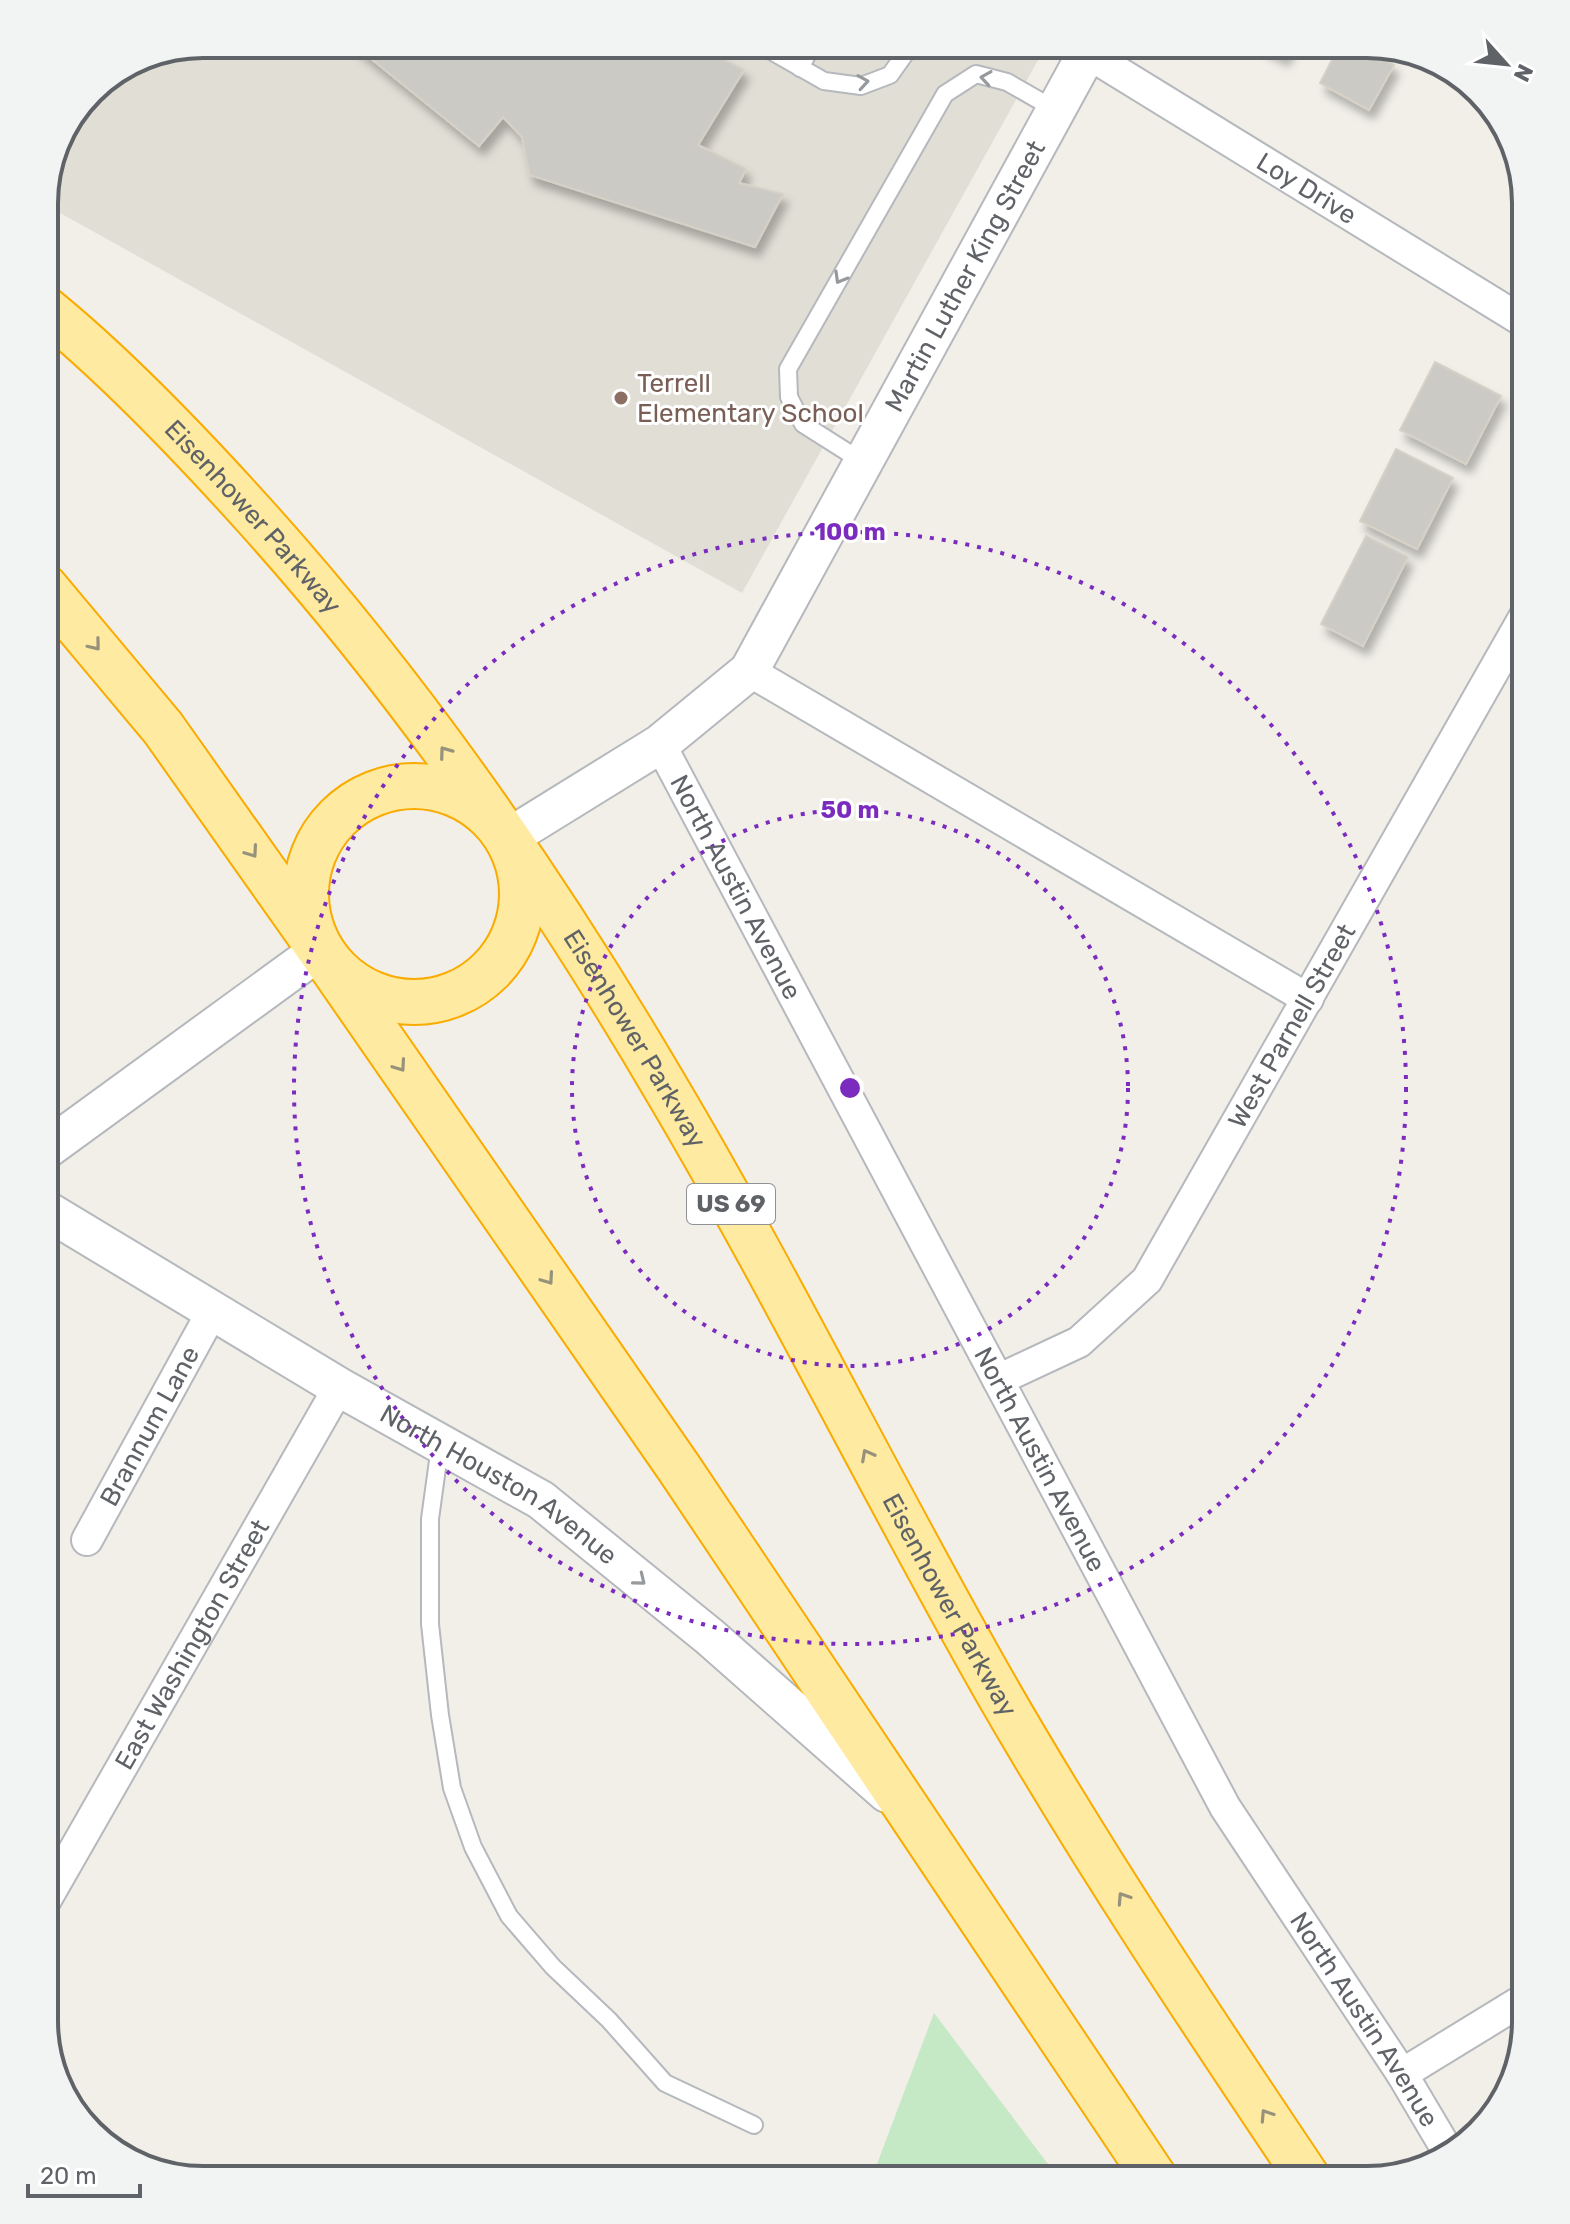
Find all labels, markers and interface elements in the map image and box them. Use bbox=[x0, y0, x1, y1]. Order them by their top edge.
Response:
north arrow bbox=[1466, 24, 1546, 104]
text: N bbox=[1508, 60, 1539, 86]
one-way arrow bbox=[980, 70, 993, 87]
one-way arrow bbox=[856, 74, 869, 91]
street label: Martin Luther King Street bbox=[878, 135, 1052, 417]
street label: Loy Drive bbox=[1251, 146, 1362, 231]
one-way arrow bbox=[834, 270, 849, 284]
place label: Terrell Elementary School bbox=[637, 368, 864, 429]
marker: Terrell Elementary School bbox=[612, 389, 630, 407]
street label: Eisenhower Parkway bbox=[158, 414, 348, 620]
text: 100 m bbox=[814, 518, 886, 546]
one-way arrow bbox=[85, 636, 100, 650]
one-way arrow bbox=[441, 746, 455, 761]
street label: North Austin Avenue bbox=[664, 769, 808, 1005]
text: 50 m bbox=[821, 796, 879, 824]
one-way arrow bbox=[242, 843, 257, 858]
street label: West Parnell Street bbox=[1221, 918, 1362, 1133]
street label: Eisenhower Parkway bbox=[557, 924, 713, 1154]
one-way arrow bbox=[390, 1057, 405, 1071]
centre of rings bbox=[836, 1074, 864, 1102]
road number: US 69 bbox=[687, 1184, 775, 1224]
one-way arrow bbox=[538, 1271, 553, 1285]
street label: Brannum Lane bbox=[93, 1341, 206, 1511]
street label: North Austin Avenue bbox=[968, 1342, 1112, 1577]
street label: North Houston Avenue bbox=[375, 1398, 624, 1571]
one-way arrow bbox=[861, 1448, 876, 1463]
street label: Eisenhower Parkway bbox=[876, 1488, 1024, 1722]
street label: East Washington Street bbox=[108, 1514, 276, 1775]
one-way arrow bbox=[630, 1571, 645, 1585]
one-way arrow bbox=[1117, 1892, 1132, 1906]
street label: North Austin Avenue bbox=[1284, 1906, 1445, 2132]
one-way arrow bbox=[1260, 2109, 1275, 2124]
scale bar bbox=[28, 2148, 140, 2198]
text: 20 m bbox=[40, 2162, 97, 2190]

